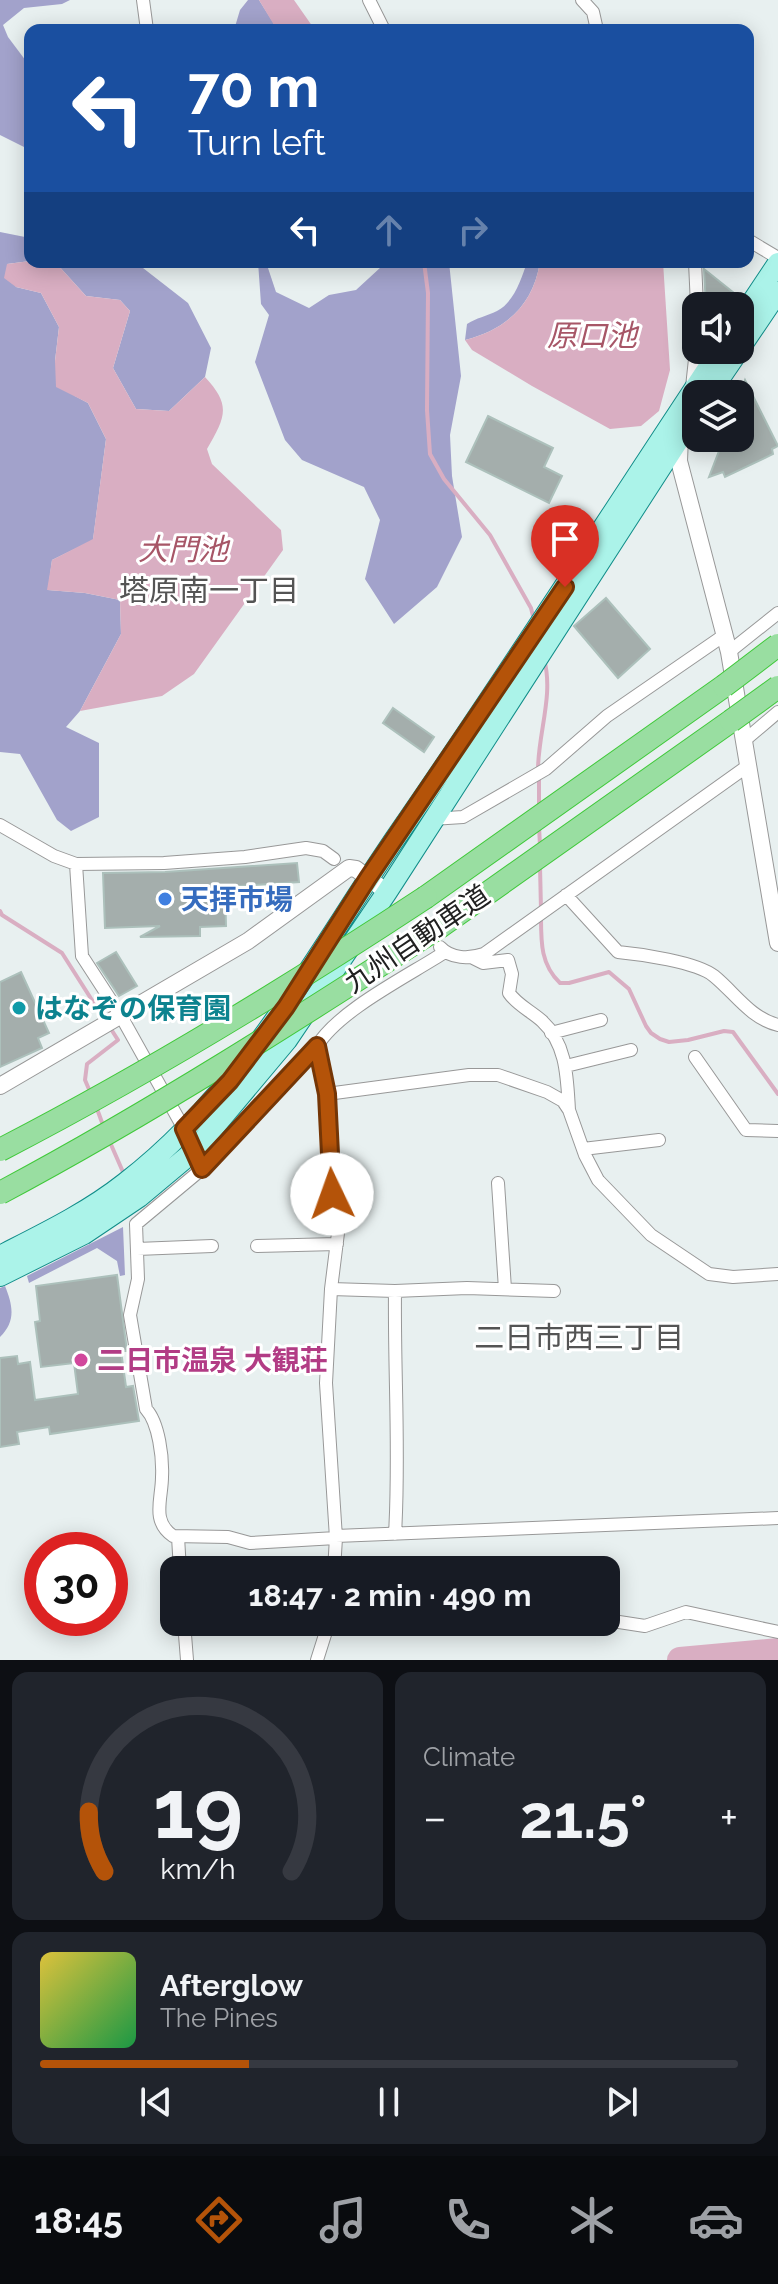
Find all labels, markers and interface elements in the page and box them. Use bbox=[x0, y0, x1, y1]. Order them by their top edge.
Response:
text: 70 m bbox=[188, 54, 319, 120]
icon: left bbox=[56, 56, 160, 160]
text: Turn left bbox=[188, 121, 326, 163]
icon: left bbox=[283, 208, 327, 252]
icon: ahead bbox=[367, 208, 411, 252]
icon: right bbox=[451, 208, 495, 252]
map controls bbox=[682, 292, 754, 452]
button: sound bbox=[682, 292, 754, 364]
water label: 原口池 bbox=[547, 318, 640, 353]
button: layers bbox=[682, 380, 754, 452]
pin bbox=[531, 505, 599, 587]
icon: arrive bbox=[543, 517, 587, 561]
water label: 大門池 bbox=[138, 532, 231, 567]
district label: 塔原南一丁目 bbox=[119, 573, 299, 608]
street label: 九州自動車道 bbox=[338, 878, 496, 1000]
place label: 天拝市場 bbox=[181, 883, 293, 916]
marker: 天拝市場 bbox=[156, 890, 174, 908]
place label: はなぞの保育園 bbox=[35, 992, 231, 1025]
marker: はなぞの保育園 bbox=[10, 999, 28, 1017]
position arrow bbox=[290, 1152, 374, 1236]
district label: 二日市西三丁目 bbox=[474, 1320, 684, 1355]
place label: 二日市温泉 大観荘 bbox=[97, 1344, 328, 1377]
marker: 二日市温泉 大観荘 bbox=[72, 1351, 90, 1369]
speed limit sign: 30 bbox=[24, 1532, 128, 1636]
text: 18:47 · 2 min · 490 m bbox=[249, 1578, 531, 1613]
text: Climate bbox=[423, 1742, 515, 1772]
text: 19 bbox=[152, 1760, 243, 1857]
text: 21.5° bbox=[520, 1782, 647, 1852]
text: − bbox=[423, 1792, 447, 1843]
text: + bbox=[720, 1792, 738, 1843]
text: km/h bbox=[160, 1852, 235, 1886]
text: Afterglow bbox=[160, 1968, 303, 2003]
text: The Pines bbox=[160, 2003, 278, 2033]
icon: previous bbox=[134, 2080, 178, 2124]
icon: pause bbox=[367, 2080, 411, 2124]
icon: next bbox=[600, 2080, 644, 2124]
icon: directions bbox=[191, 2192, 247, 2248]
icon: music bbox=[315, 2192, 371, 2248]
icon: phone bbox=[440, 2192, 496, 2248]
icon: climate bbox=[564, 2192, 620, 2248]
icon: car bbox=[688, 2192, 744, 2248]
text: 18:45 bbox=[34, 2199, 123, 2241]

